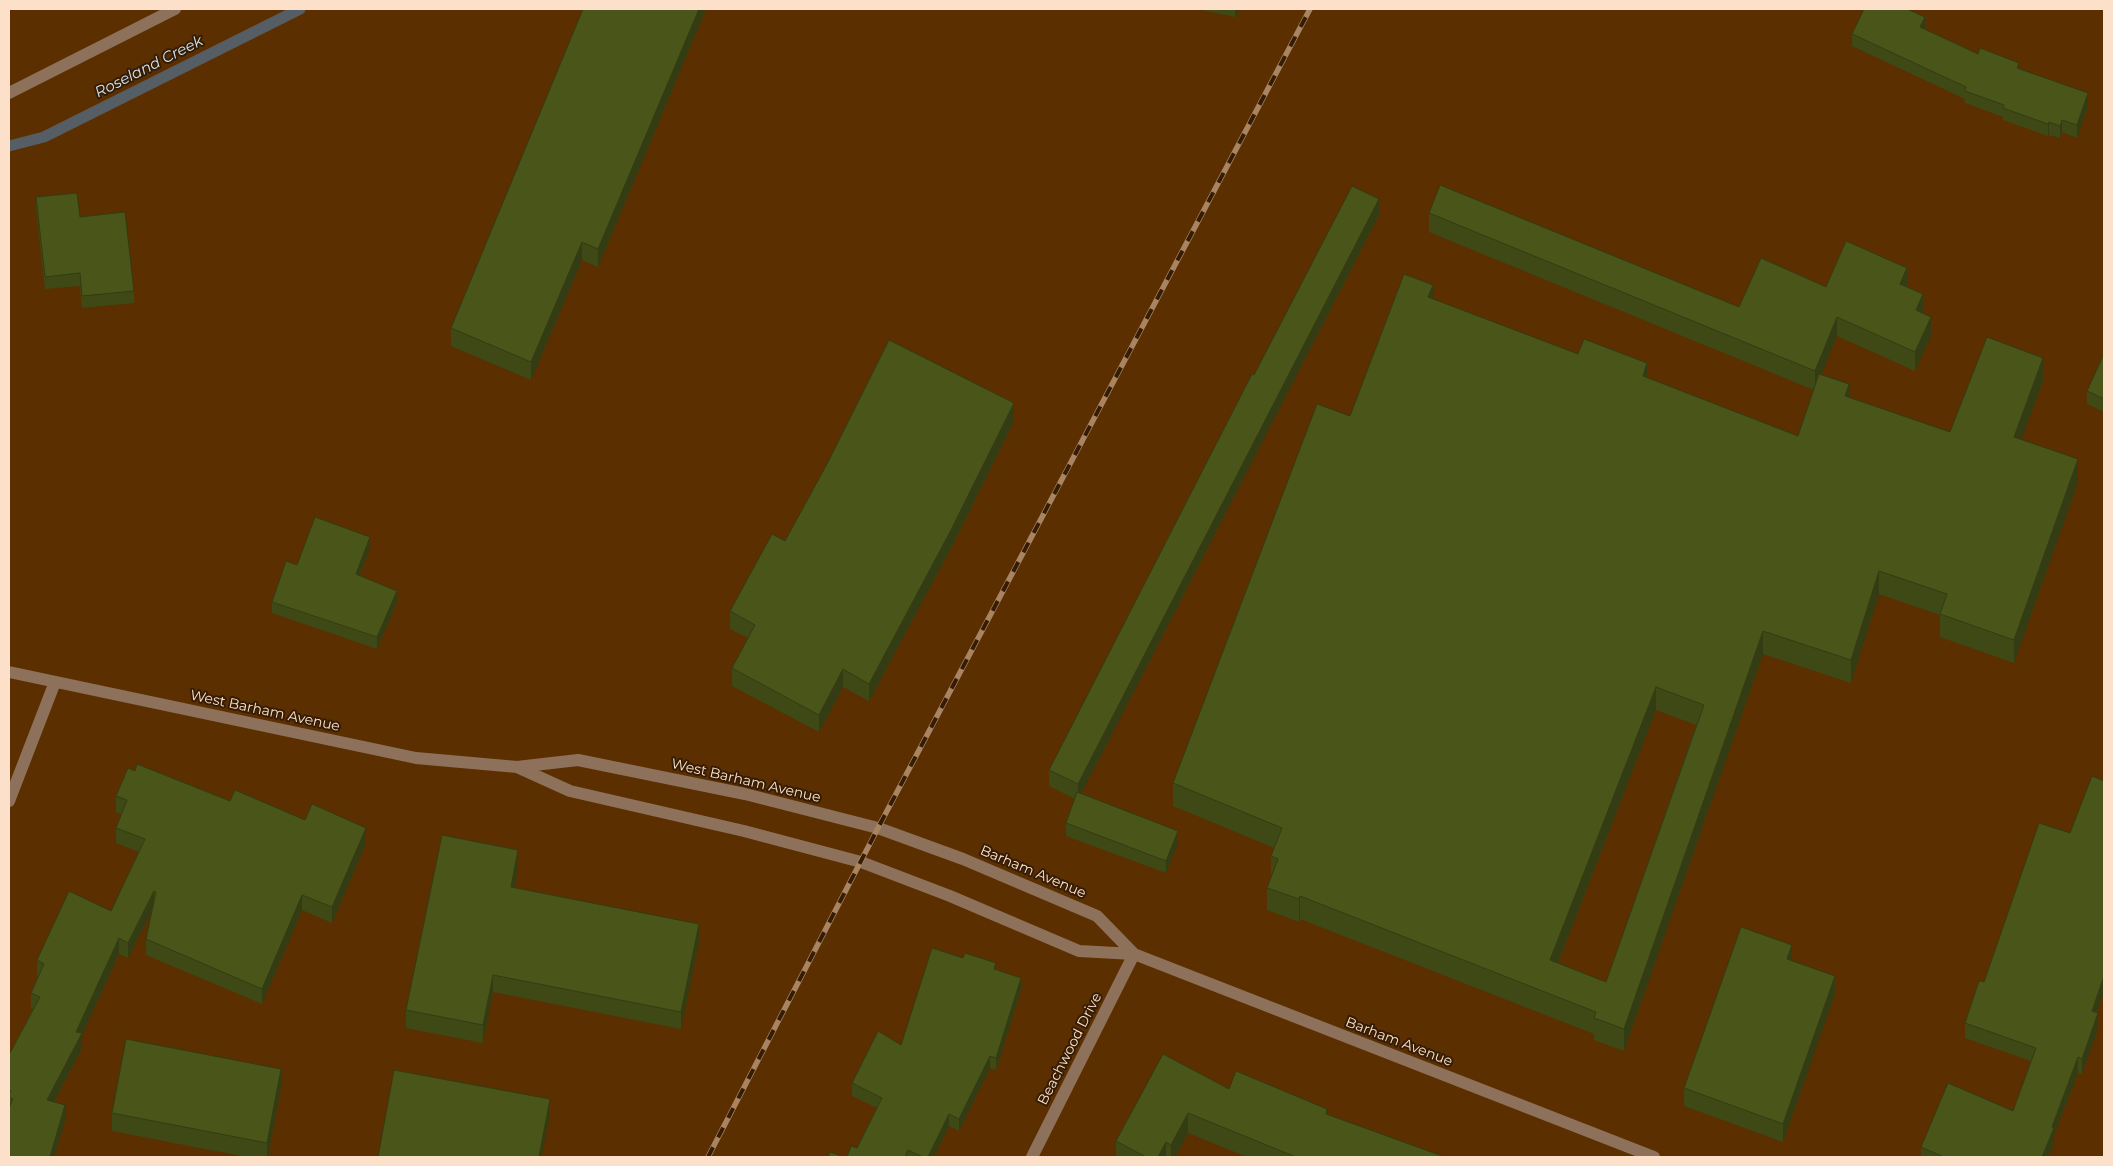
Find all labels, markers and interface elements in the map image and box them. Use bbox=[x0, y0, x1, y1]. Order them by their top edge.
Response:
water label: Roseland Creek bbox=[92, 32, 206, 102]
street label: West Barham Avenue bbox=[189, 687, 341, 735]
street label: West Barham Avenue bbox=[670, 756, 822, 806]
street label: Barham Avenue bbox=[978, 842, 1088, 902]
street label: Beachwood Drive bbox=[1034, 990, 1106, 1108]
street label: Barham Avenue bbox=[1343, 1014, 1455, 1070]

